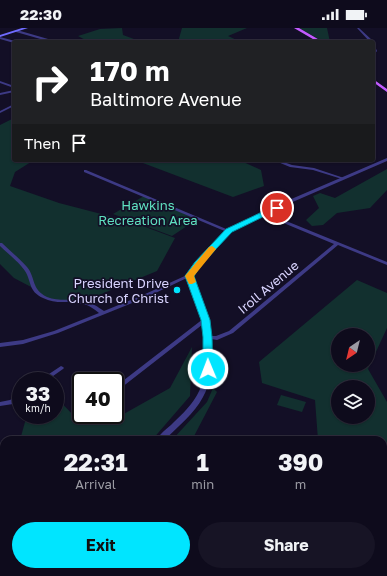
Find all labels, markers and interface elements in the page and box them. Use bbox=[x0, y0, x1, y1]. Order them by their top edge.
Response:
text: 22:30 bbox=[20, 5, 62, 23]
text: 170 m bbox=[90, 54, 169, 87]
icon: right bbox=[24, 56, 76, 108]
text: Baltimore Avenue bbox=[90, 88, 242, 110]
icon: arrive bbox=[68, 132, 90, 154]
text: Then bbox=[24, 134, 60, 152]
pin bbox=[260, 191, 294, 225]
park label: Hawkins Recreation Area bbox=[98, 197, 198, 228]
icon: arrive bbox=[266, 197, 288, 219]
street label: Iroll Avenue bbox=[234, 257, 302, 317]
place label: President Drive Church of Christ bbox=[68, 275, 169, 306]
marker: President Drive Church of Christ bbox=[172, 285, 182, 295]
north arrow bbox=[331, 328, 375, 372]
map controls bbox=[331, 328, 375, 424]
position arrow bbox=[187, 348, 229, 390]
speed limit sign: 40 bbox=[72, 372, 124, 424]
button: layers bbox=[331, 380, 375, 424]
text: 33 bbox=[26, 381, 50, 405]
text: km/h bbox=[25, 402, 51, 414]
text: 22:31 bbox=[64, 447, 128, 476]
text: 1 bbox=[197, 447, 209, 476]
text: 390 bbox=[278, 447, 323, 476]
text: Arrival bbox=[75, 476, 116, 492]
text: min bbox=[191, 476, 214, 492]
text: m bbox=[295, 476, 306, 492]
button: Exit bbox=[12, 522, 190, 568]
button: Share bbox=[198, 522, 375, 568]

